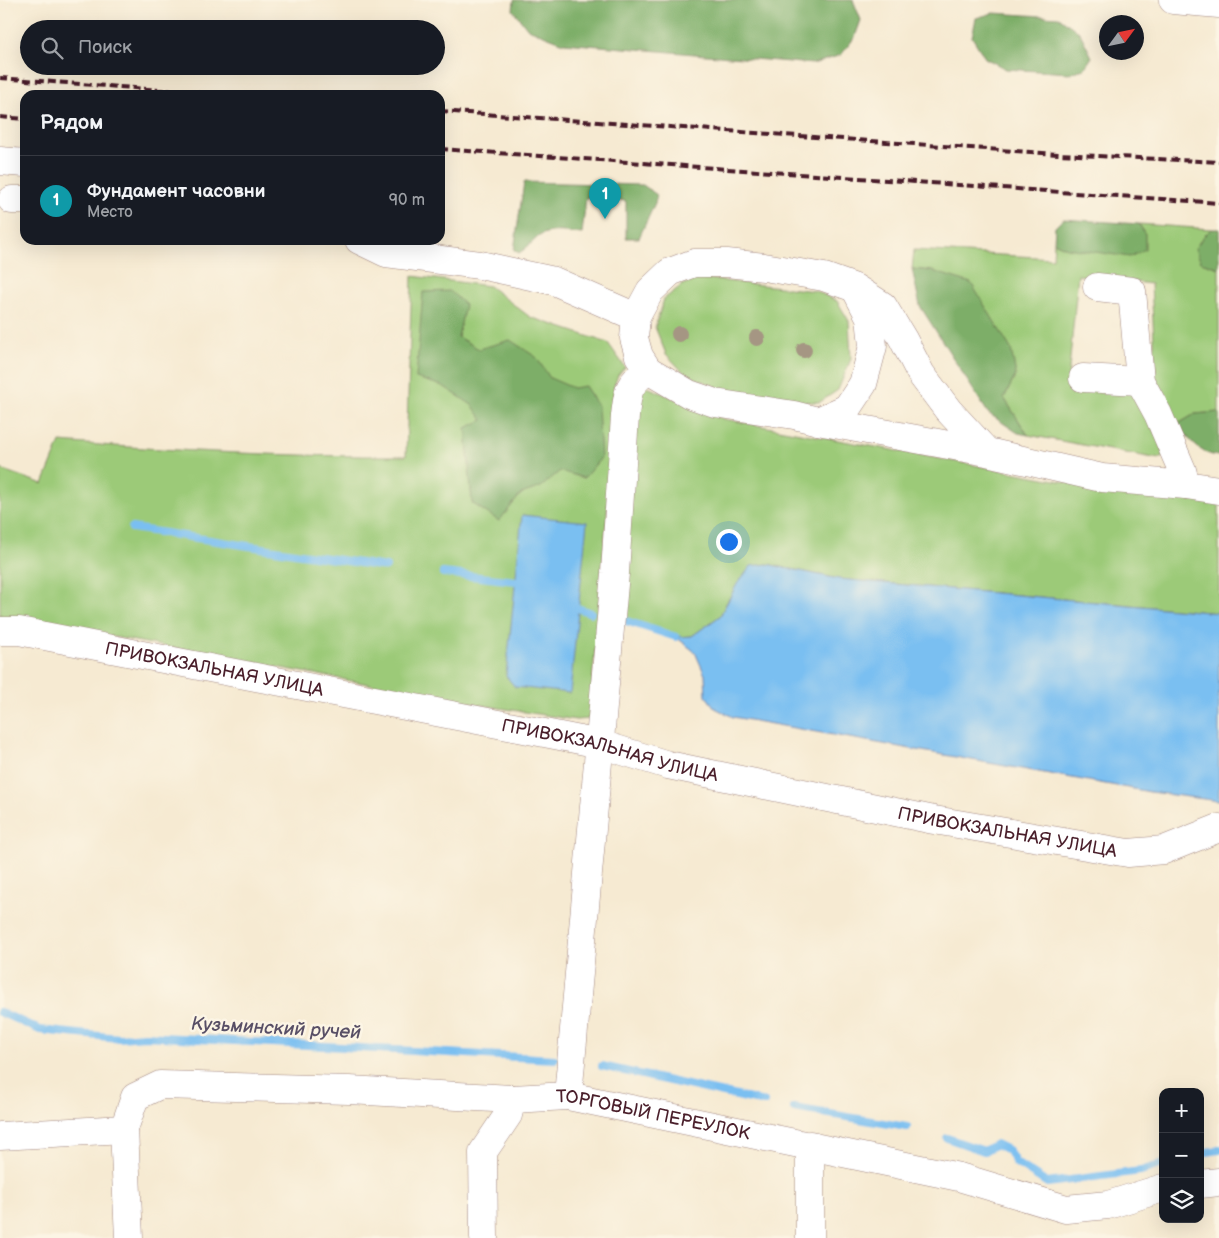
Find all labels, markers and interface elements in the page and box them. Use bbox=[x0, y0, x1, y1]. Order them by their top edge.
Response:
north arrow bbox=[1099, 15, 1144, 60]
search box bbox=[20, 20, 445, 75]
icon: search bbox=[38, 34, 66, 62]
text: Поиск bbox=[78, 36, 132, 59]
text: Рядом bbox=[40, 110, 103, 135]
pin: 1 bbox=[589, 178, 621, 219]
text: Фундамент часовни bbox=[87, 180, 266, 203]
text: 1 bbox=[53, 191, 59, 210]
text: 90 m bbox=[389, 191, 425, 210]
text: Место bbox=[87, 203, 133, 222]
your location bbox=[716, 529, 742, 555]
street label: ПРИВОКЗАЛЬНАЯ УЛИЦА bbox=[103, 638, 325, 701]
street label: ПРИВОКЗАЛЬНАЯ УЛИЦА bbox=[500, 715, 720, 786]
street label: ПРИВОКЗАЛЬНАЯ УЛИЦА bbox=[896, 803, 1119, 862]
water label: Кузьминский ручей bbox=[190, 1013, 362, 1044]
street label: ТОРГОВЫЙ ПЕРЕУЛОК bbox=[556, 1086, 752, 1145]
map controls bbox=[1159, 1088, 1204, 1223]
button: + bbox=[1159, 1088, 1204, 1133]
button: − bbox=[1159, 1133, 1204, 1178]
button: layers bbox=[1159, 1178, 1204, 1223]

